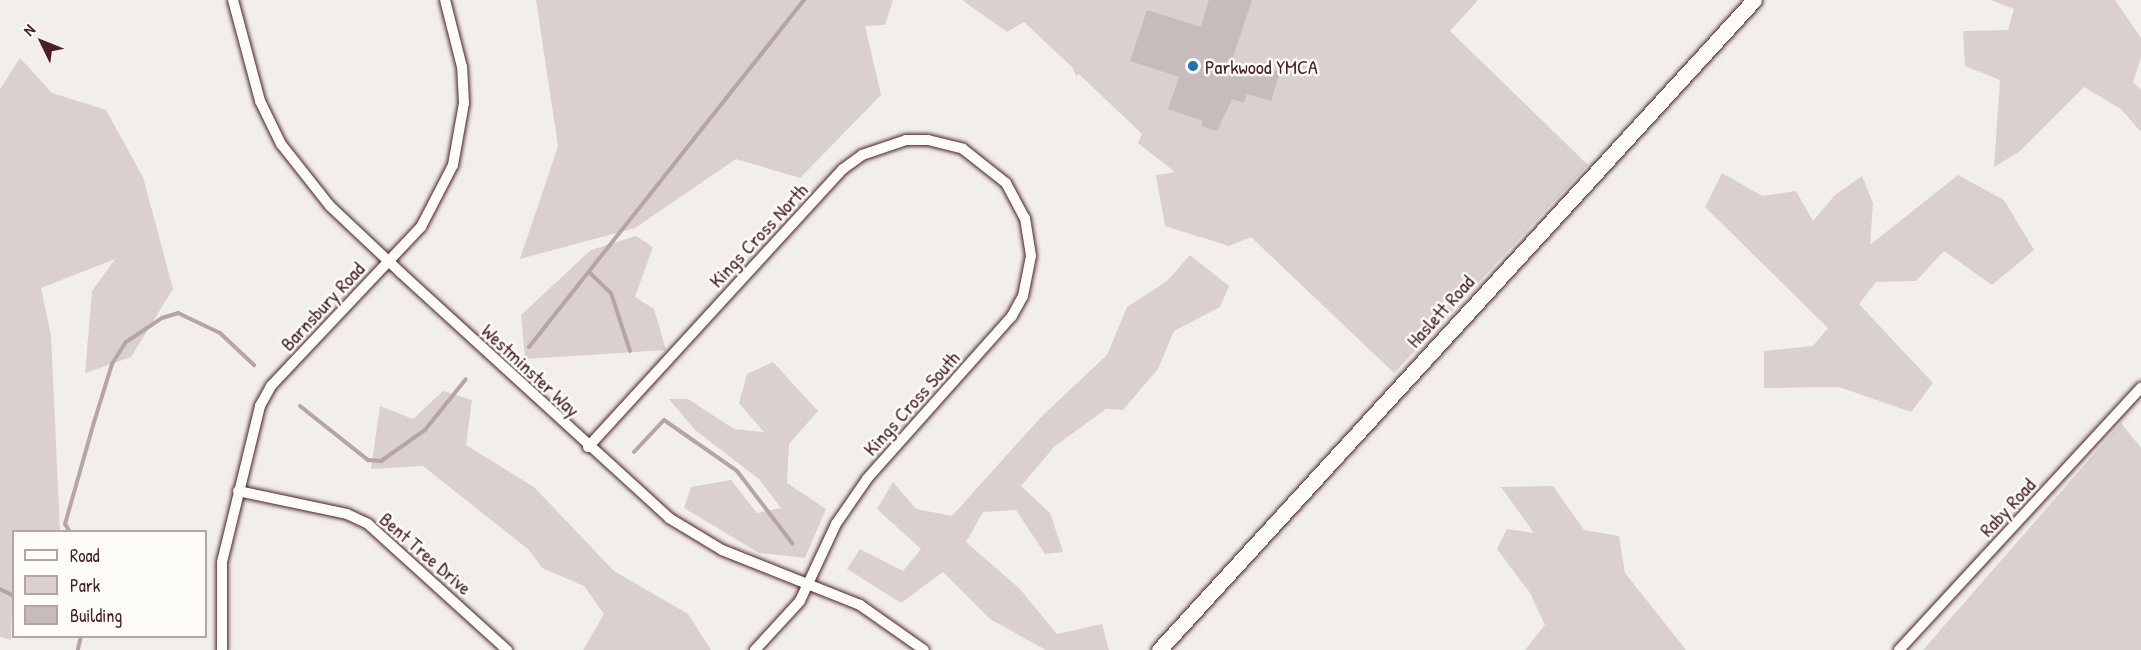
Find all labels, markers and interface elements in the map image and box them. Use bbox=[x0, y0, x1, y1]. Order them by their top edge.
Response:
north arrow bbox=[12, 12, 72, 72]
text: N bbox=[18, 19, 40, 40]
place label: Parkwood YMCA bbox=[1205, 54, 1318, 78]
marker: Parkwood YMCA bbox=[1186, 59, 1200, 73]
street label: Kings Cross North bbox=[704, 178, 812, 292]
street label: Barnsbury Road bbox=[275, 257, 369, 355]
street label: Haslett Road bbox=[1401, 270, 1479, 352]
street label: Westminster Way bbox=[477, 318, 585, 422]
street label: Kings Cross South bbox=[858, 346, 964, 460]
street label: Raby Road bbox=[1974, 473, 2040, 541]
street label: Bent Tree Drive bbox=[375, 507, 477, 599]
legend bbox=[12, 530, 207, 638]
text: Road bbox=[70, 543, 100, 568]
text: Park bbox=[70, 573, 100, 598]
text: Building bbox=[70, 603, 122, 628]

